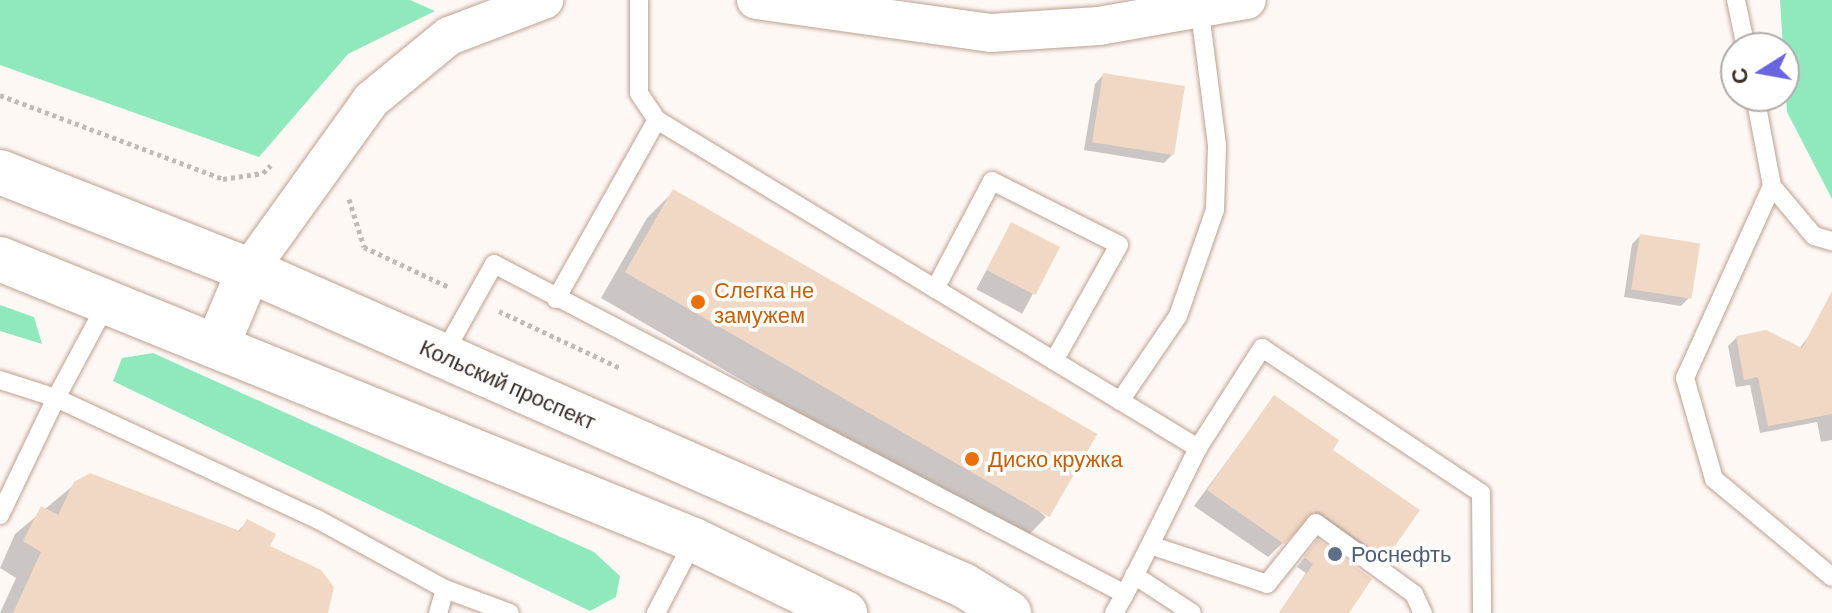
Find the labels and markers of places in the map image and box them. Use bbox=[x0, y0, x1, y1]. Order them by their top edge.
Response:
place label: Слегка не замужем bbox=[714, 276, 814, 328]
marker: Слегка не замужем bbox=[689, 293, 707, 311]
place label: Диско кружка bbox=[988, 446, 1123, 472]
marker: Диско кружка bbox=[963, 450, 981, 468]
place label: Роснефть bbox=[1351, 541, 1451, 567]
marker: Роснефть bbox=[1326, 545, 1344, 563]

